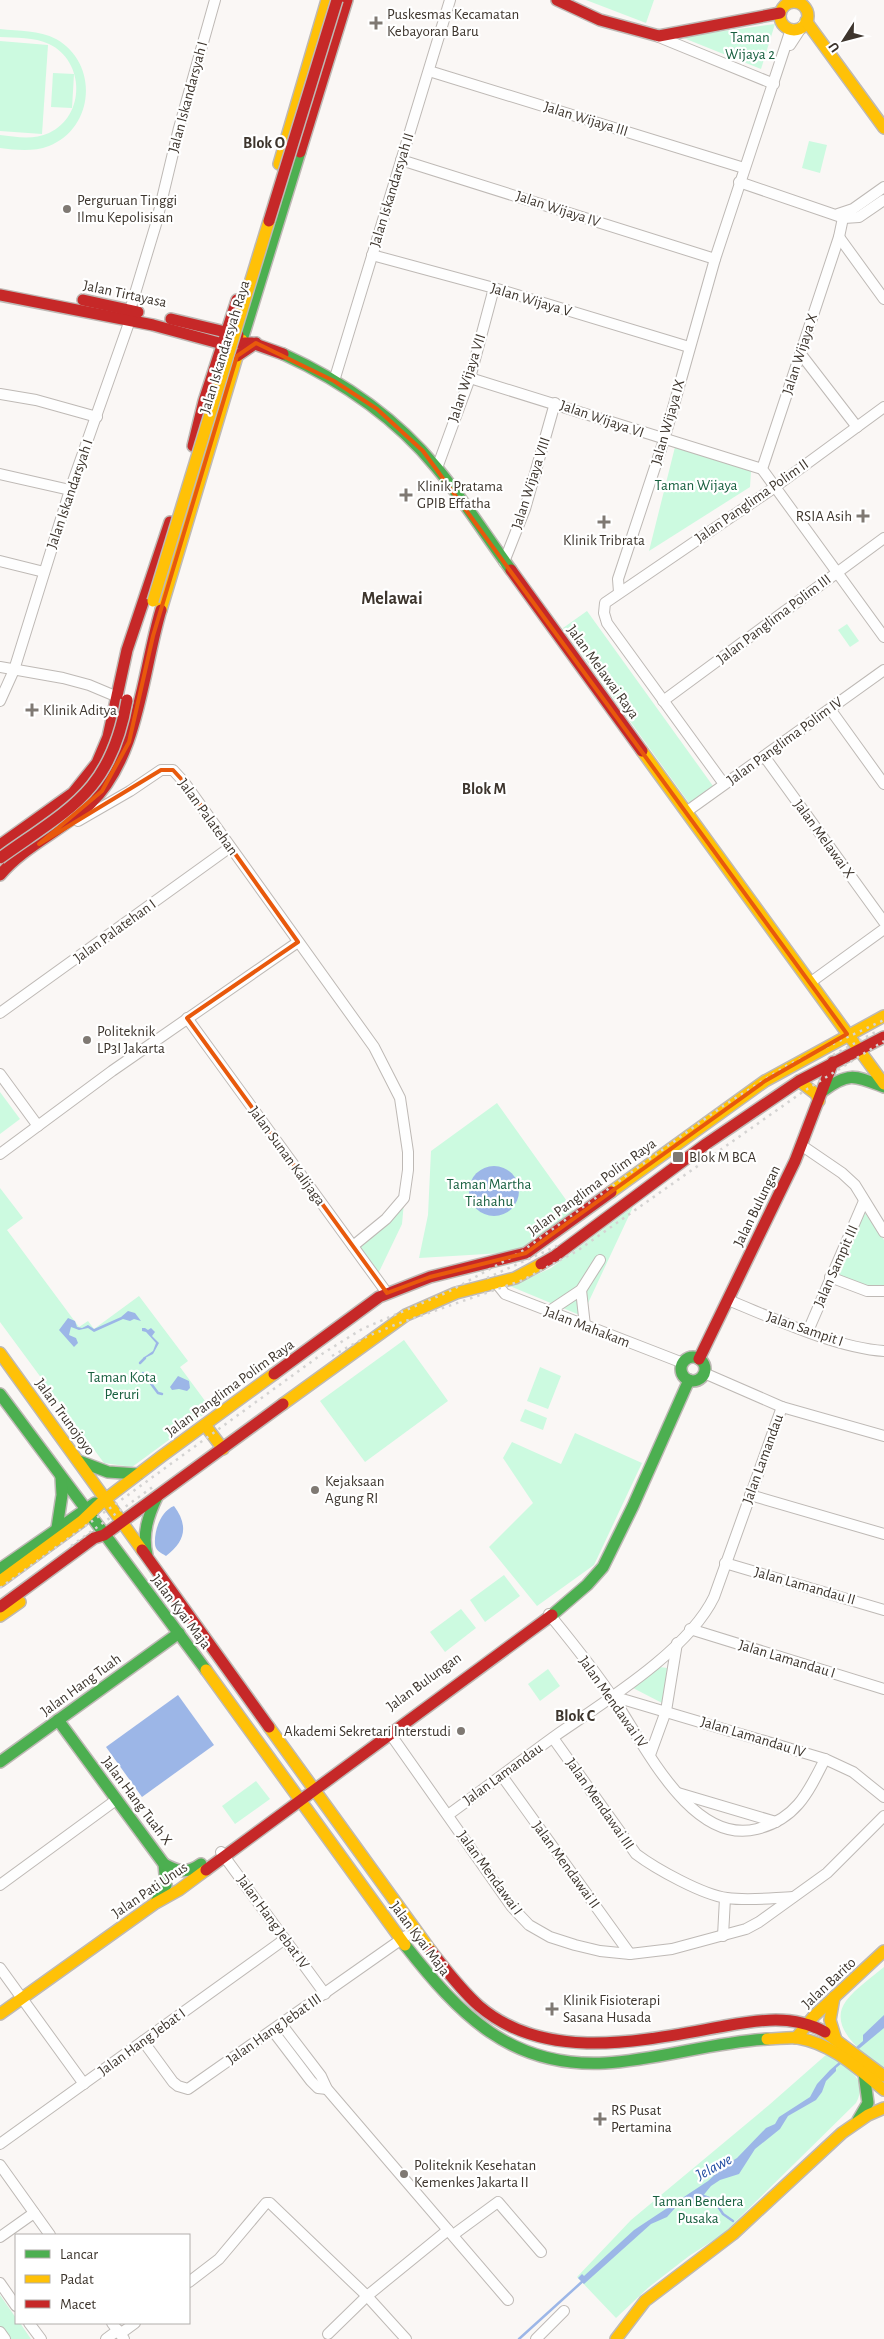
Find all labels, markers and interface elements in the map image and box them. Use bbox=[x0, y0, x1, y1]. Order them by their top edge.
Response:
place label: Puskesmas Kecamatan Kebayoran Baru bbox=[387, 7, 519, 39]
north arrow bbox=[819, 15, 869, 65]
marker: Puskesmas Kecamatan Kebayoran Baru bbox=[369, 16, 383, 30]
park label: Taman Wijaya 2 bbox=[725, 30, 775, 62]
text: U bbox=[826, 39, 843, 55]
street label: Jalan Iskandarsyah I bbox=[166, 40, 210, 154]
street label: Jalan Wijaya III bbox=[542, 99, 630, 139]
street label: Jalan Iskandarsyah II bbox=[367, 131, 417, 249]
district label: Blok O bbox=[243, 135, 285, 151]
street label: Jalan Wijaya IV bbox=[514, 188, 602, 230]
place label: Perguruan Tinggi Ilmu Kepolisisan bbox=[77, 193, 177, 225]
marker: Perguruan Tinggi Ilmu Kepolisisan bbox=[61, 203, 73, 215]
street label: Jalan Tirtayasa bbox=[82, 278, 168, 310]
street label: Jalan Iskandarsyah Raya bbox=[198, 279, 252, 415]
street label: Jalan Wijaya V bbox=[489, 281, 574, 320]
street label: Jalan Wijaya X bbox=[780, 312, 820, 396]
street label: Jalan Wijaya VII bbox=[446, 332, 488, 424]
street label: Jalan Wijaya IX bbox=[649, 377, 687, 466]
street label: Jalan Wijaya VI bbox=[558, 398, 646, 440]
street label: Jalan Wijaya VIII bbox=[509, 435, 553, 531]
street label: Jalan Iskandarsyah I bbox=[44, 437, 96, 551]
street label: Jalan Panglima Polim II bbox=[693, 456, 811, 546]
park label: Taman Wijaya bbox=[655, 478, 738, 493]
place label: Klinik Pratama GPIB Effatha bbox=[417, 479, 503, 511]
marker: Klinik Pratama GPIB Effatha bbox=[399, 488, 413, 502]
place label: RSIA Asih bbox=[796, 509, 852, 524]
marker: RSIA Asih bbox=[856, 509, 870, 523]
marker: Klinik Tribrata bbox=[597, 515, 611, 529]
place label: Klinik Tribrata bbox=[563, 533, 645, 548]
street label: Jalan Panglima Polim III bbox=[714, 571, 834, 667]
district label: Melawai bbox=[361, 590, 423, 608]
street label: Jalan Melawai Raya bbox=[564, 622, 642, 722]
street label: Jalan Panglima Polim IV bbox=[725, 694, 846, 788]
marker: Klinik Aditya bbox=[25, 703, 39, 717]
place label: Klinik Aditya bbox=[43, 703, 117, 718]
street label: Jalan Palatehan bbox=[175, 776, 241, 858]
district label: Blok M bbox=[462, 781, 506, 797]
street label: Jalan Melawai X bbox=[791, 797, 857, 881]
street label: Jalan Palatehan I bbox=[71, 896, 159, 966]
place label: Politeknik LP3I Jakarta bbox=[97, 1024, 165, 1056]
marker: Politeknik LP3I Jakarta bbox=[81, 1034, 93, 1046]
street label: Jalan Sunan Kalijaga bbox=[246, 1104, 328, 1208]
street label: Jalan Panglima Polim Raya bbox=[525, 1136, 659, 1238]
marker: Blok M BCA bbox=[671, 1150, 685, 1164]
place label: Blok M BCA bbox=[689, 1150, 757, 1165]
street label: Jalan Bulungan bbox=[731, 1163, 783, 1249]
park label: Taman Martha Tiahahu bbox=[447, 1177, 532, 1209]
street label: Jalan Sampit III bbox=[811, 1223, 861, 1309]
street label: Jalan Mahakam bbox=[542, 1304, 632, 1350]
street label: Jalan Sampit I bbox=[765, 1309, 845, 1349]
street label: Jalan Panglima Polim Raya bbox=[163, 1337, 297, 1439]
park label: Taman Kota Peruri bbox=[87, 1370, 157, 1402]
street label: Jalan Trunojoyo bbox=[32, 1376, 98, 1458]
street label: Jalan Lamandau bbox=[740, 1412, 786, 1506]
place label: Kejaksaan Agung RI bbox=[325, 1474, 385, 1506]
marker: Kejaksaan Agung RI bbox=[309, 1484, 321, 1496]
street label: Jalan Lamandau II bbox=[753, 1564, 857, 1608]
street label: Jalan Kyai Maja bbox=[148, 1572, 214, 1652]
street label: Jalan Lamandau I bbox=[737, 1637, 837, 1681]
street label: Jalan Bulungan bbox=[384, 1650, 464, 1714]
street label: Jalan Hang Tuah bbox=[38, 1651, 124, 1719]
street label: Jalan Mendawai IV bbox=[576, 1654, 650, 1751]
district label: Blok C bbox=[555, 1708, 596, 1724]
street label: Jalan Lamandau IV bbox=[699, 1714, 808, 1760]
place label: Akademi Sekretari Interstudi bbox=[284, 1724, 451, 1739]
marker: Akademi Sekretari Interstudi bbox=[455, 1725, 467, 1737]
street label: Jalan Lamandau bbox=[461, 1740, 546, 1808]
street label: Jalan Hang Tuah X bbox=[99, 1754, 175, 1848]
street label: Jalan Mendawai III bbox=[563, 1756, 637, 1852]
street label: Jalan Mendawai II bbox=[529, 1819, 603, 1911]
street label: Jalan Mendawai I bbox=[455, 1828, 525, 1918]
street label: Jalan Pati Unus bbox=[110, 1859, 190, 1921]
street label: Jalan Hang Jebat IV bbox=[234, 1872, 312, 1972]
street label: Jalan Kyai Maja bbox=[387, 1899, 453, 1979]
street label: Jalan Barito bbox=[799, 1955, 859, 2011]
street label: Jalan Hang Jebat III bbox=[224, 1991, 324, 2067]
place label: Klinik Fisioterapi Sasana Husada bbox=[563, 1993, 660, 2025]
marker: Klinik Fisioterapi Sasana Husada bbox=[545, 2002, 559, 2016]
street label: Jalan Hang Jebat I bbox=[96, 2006, 188, 2078]
place label: RS Pusat Pertamina bbox=[611, 2103, 672, 2135]
marker: RS Pusat Pertamina bbox=[593, 2112, 607, 2126]
water label: Jelawe bbox=[693, 2151, 734, 2183]
place label: Politeknik Kesehatan Kemenkes Jakarta II bbox=[414, 2158, 536, 2190]
marker: Politeknik Kesehatan Kemenkes Jakarta II bbox=[398, 2168, 410, 2180]
park label: Taman Bendera Pusaka bbox=[652, 2194, 744, 2226]
legend bbox=[15, 2234, 190, 2324]
text: Lancar bbox=[60, 2247, 98, 2262]
text: Padat bbox=[60, 2272, 94, 2287]
text: Macet bbox=[60, 2297, 96, 2312]

